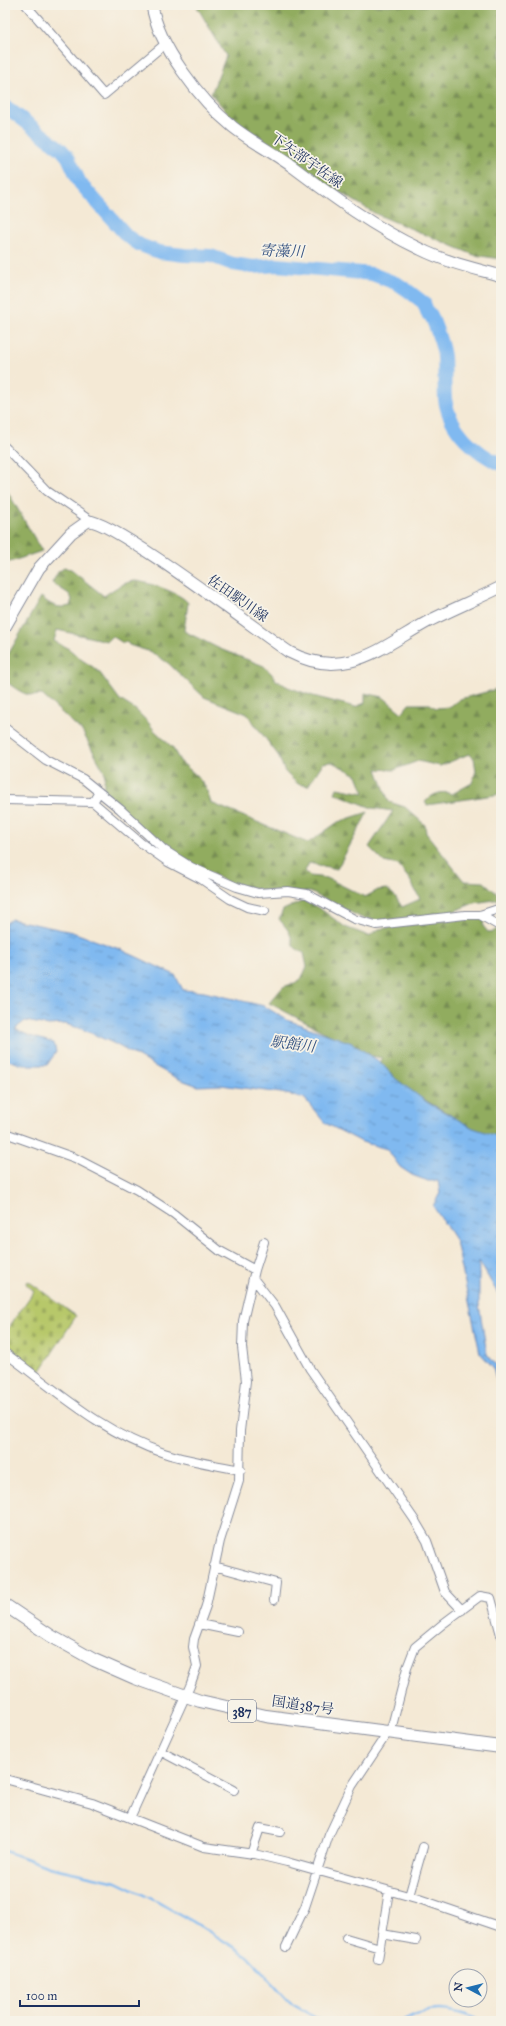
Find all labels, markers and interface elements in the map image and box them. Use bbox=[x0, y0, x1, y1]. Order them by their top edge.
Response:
street label: 下矢部宇佐線 bbox=[267, 129, 346, 191]
water label: 寄藻川 bbox=[259, 241, 307, 261]
street label: 佐田駅川線 bbox=[204, 571, 271, 625]
water label: 駅館川 bbox=[270, 1032, 318, 1056]
street label: 国道387号 bbox=[271, 1693, 335, 1718]
road number: 387 bbox=[228, 1700, 256, 1722]
north arrow bbox=[448, 1968, 488, 2008]
text: N bbox=[452, 1981, 466, 1992]
scale bar bbox=[20, 1982, 139, 2008]
text: 100 m bbox=[26, 1989, 57, 2003]

